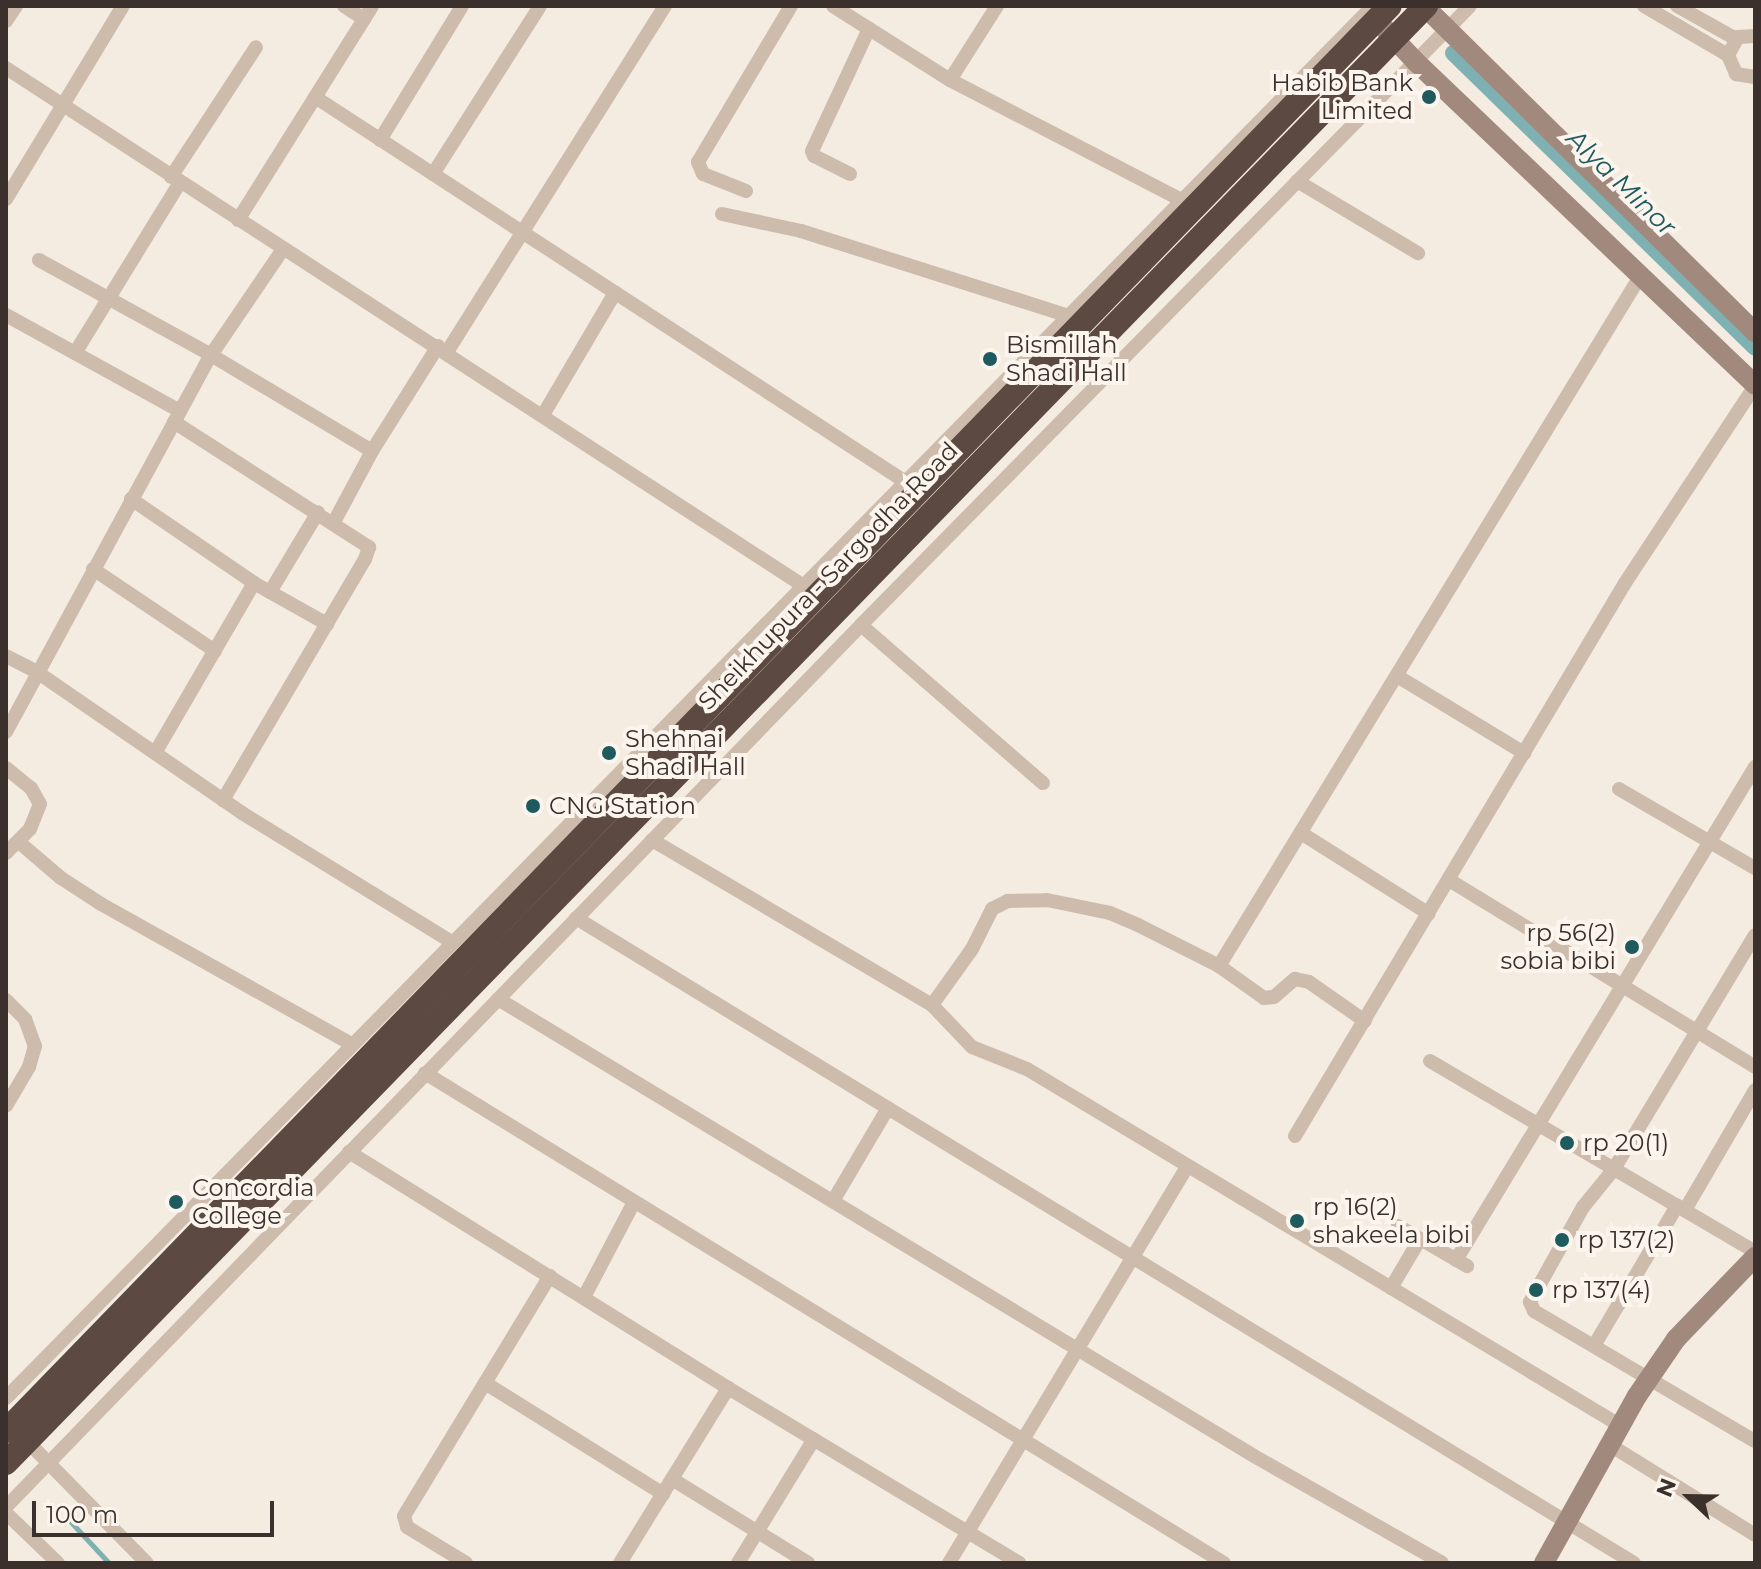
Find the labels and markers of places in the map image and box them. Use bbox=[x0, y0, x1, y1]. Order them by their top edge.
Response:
place label: Habib Bank Limited bbox=[1271, 69, 1413, 125]
marker: Habib Bank Limited bbox=[1420, 88, 1438, 106]
place label: Bismillah Shadi Hall bbox=[1006, 331, 1127, 387]
marker: Bismillah Shadi Hall bbox=[981, 350, 999, 368]
place label: Shehnai Shadi Hall bbox=[625, 725, 746, 781]
marker: Shehnai Shadi Hall bbox=[600, 744, 618, 762]
place label: CNG Station bbox=[549, 792, 696, 820]
marker: CNG Station bbox=[524, 797, 542, 815]
place label: rp 56(2) sobia bibi bbox=[1501, 919, 1616, 975]
marker: rp 56(2) sobia bibi bbox=[1623, 938, 1641, 956]
place label: rp 20(1) bbox=[1583, 1129, 1669, 1157]
marker: rp 20(1) bbox=[1558, 1134, 1576, 1152]
place label: Concordia College bbox=[192, 1174, 314, 1230]
marker: Concordia College bbox=[167, 1193, 185, 1211]
place label: rp 16(2) shakeela bibi bbox=[1313, 1193, 1470, 1249]
marker: rp 16(2) shakeela bibi bbox=[1288, 1212, 1306, 1230]
place label: rp 137(2) bbox=[1578, 1226, 1675, 1254]
marker: rp 137(2) bbox=[1553, 1231, 1571, 1249]
place label: rp 137(4) bbox=[1552, 1276, 1651, 1304]
marker: rp 137(4) bbox=[1527, 1281, 1545, 1299]

